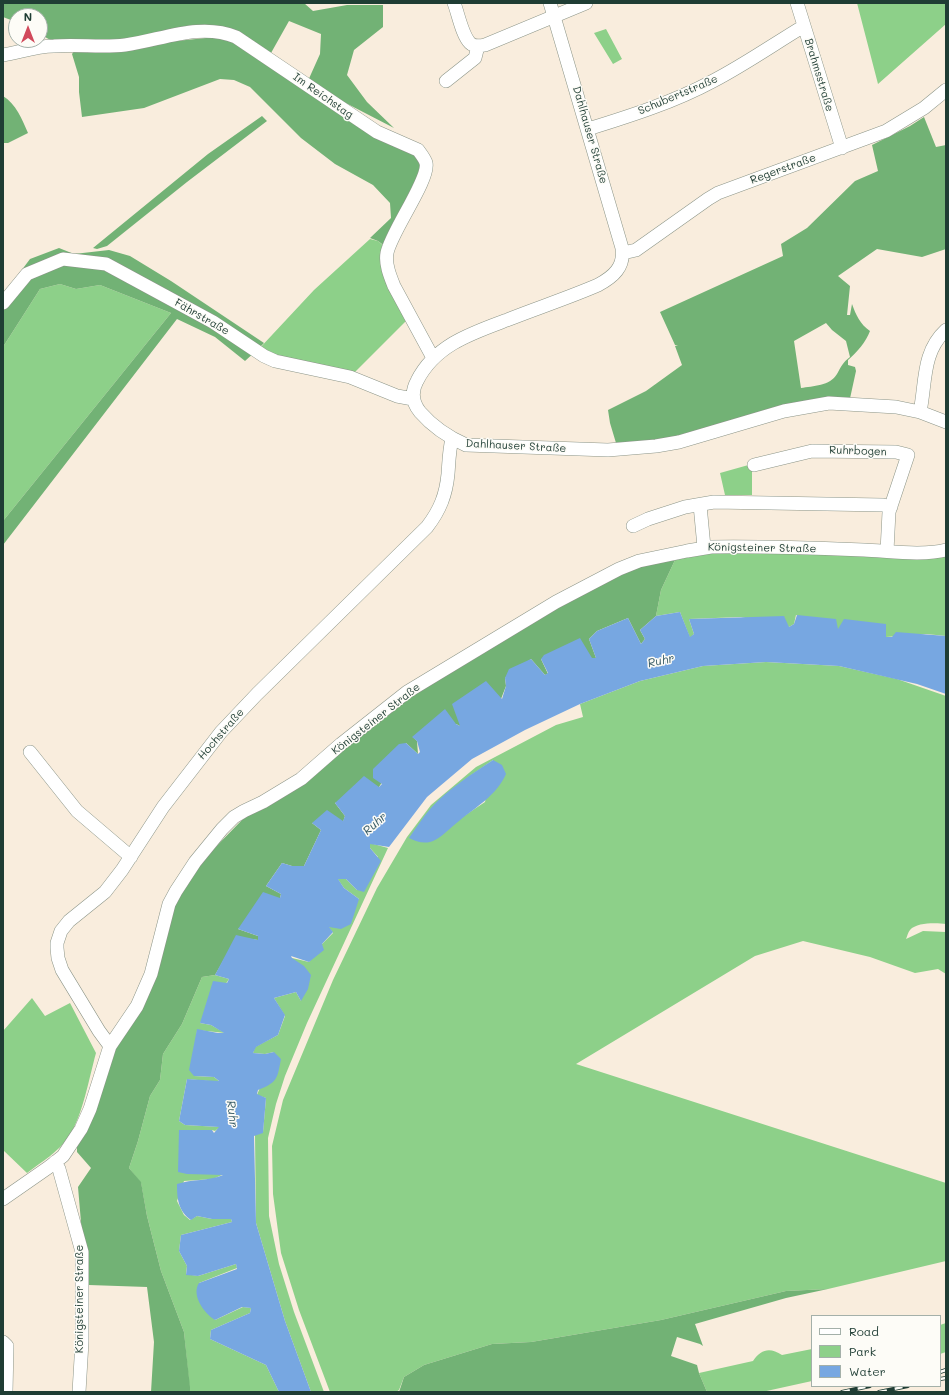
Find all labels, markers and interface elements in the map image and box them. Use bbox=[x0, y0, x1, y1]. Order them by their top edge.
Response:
north arrow bbox=[8, 8, 48, 48]
text: N bbox=[24, 9, 32, 24]
street label: Brahmsstraße bbox=[802, 37, 836, 113]
street label: Im Reichstag bbox=[290, 70, 356, 122]
street label: Schubertstraße bbox=[636, 72, 720, 118]
street label: Dahlhauser Straße bbox=[570, 85, 610, 185]
street label: Regerstraße bbox=[748, 151, 818, 187]
street label: Fährstraße bbox=[172, 296, 232, 338]
street label: Dahlhauser Straße bbox=[465, 437, 567, 455]
street label: Ruhrbogen bbox=[829, 443, 887, 459]
street label: Königsteiner Straße bbox=[708, 540, 816, 556]
water label: Ruhr bbox=[646, 651, 676, 671]
street label: Königsteiner Straße bbox=[329, 680, 423, 758]
street label: Hochstraße bbox=[195, 706, 247, 762]
water label: Ruhr bbox=[360, 810, 390, 838]
water label: Ruhr bbox=[223, 1100, 241, 1128]
street label: Königsteiner Straße bbox=[73, 1245, 87, 1353]
legend bbox=[811, 1315, 941, 1387]
text: Road bbox=[849, 1323, 879, 1339]
text: Park bbox=[849, 1343, 876, 1359]
text: Water bbox=[849, 1363, 886, 1379]

